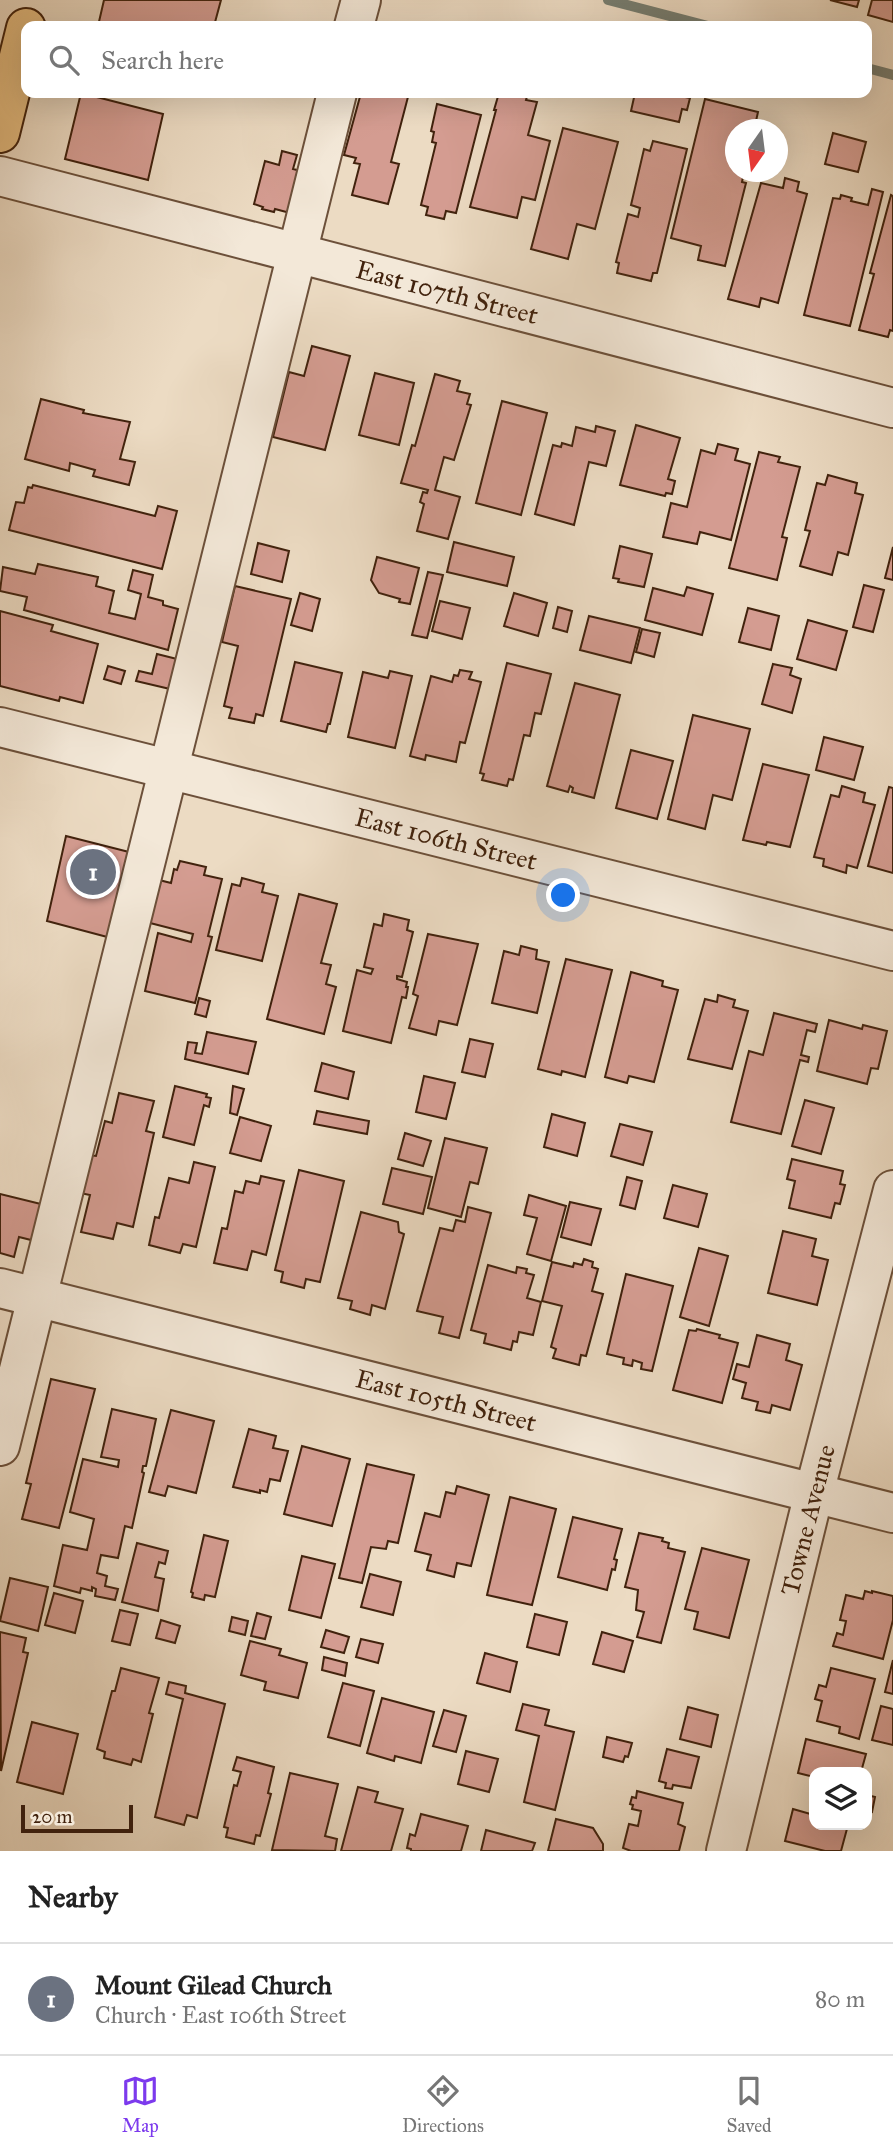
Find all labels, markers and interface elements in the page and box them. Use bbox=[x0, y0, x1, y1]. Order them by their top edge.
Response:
search box bbox=[21, 21, 872, 98]
icon: search bbox=[45, 41, 83, 79]
text: Search here bbox=[101, 44, 224, 76]
north arrow bbox=[725, 119, 788, 182]
street label: East 107th Street bbox=[353, 253, 542, 331]
street label: East 106th Street bbox=[352, 801, 541, 877]
pin: 1 bbox=[70, 846, 116, 898]
your location bbox=[546, 878, 580, 912]
street label: East 105th Street bbox=[352, 1362, 540, 1439]
street label: Towne Avenue bbox=[773, 1441, 842, 1599]
map controls bbox=[809, 1767, 872, 1830]
button: layers bbox=[809, 1767, 872, 1830]
scale bar bbox=[21, 1802, 133, 1834]
text: 20 m bbox=[32, 1805, 73, 1828]
text: Nearby bbox=[28, 1879, 118, 1915]
text: Mount Gilead Church bbox=[95, 1969, 332, 2001]
text: 1 bbox=[46, 1985, 56, 2013]
text: 80 m bbox=[815, 1985, 865, 2013]
text: Church · East 106th Street bbox=[95, 2001, 346, 2029]
tab: Map bbox=[121, 2072, 159, 2137]
tab: Directions bbox=[402, 2072, 484, 2137]
tab: Saved bbox=[727, 2072, 772, 2137]

